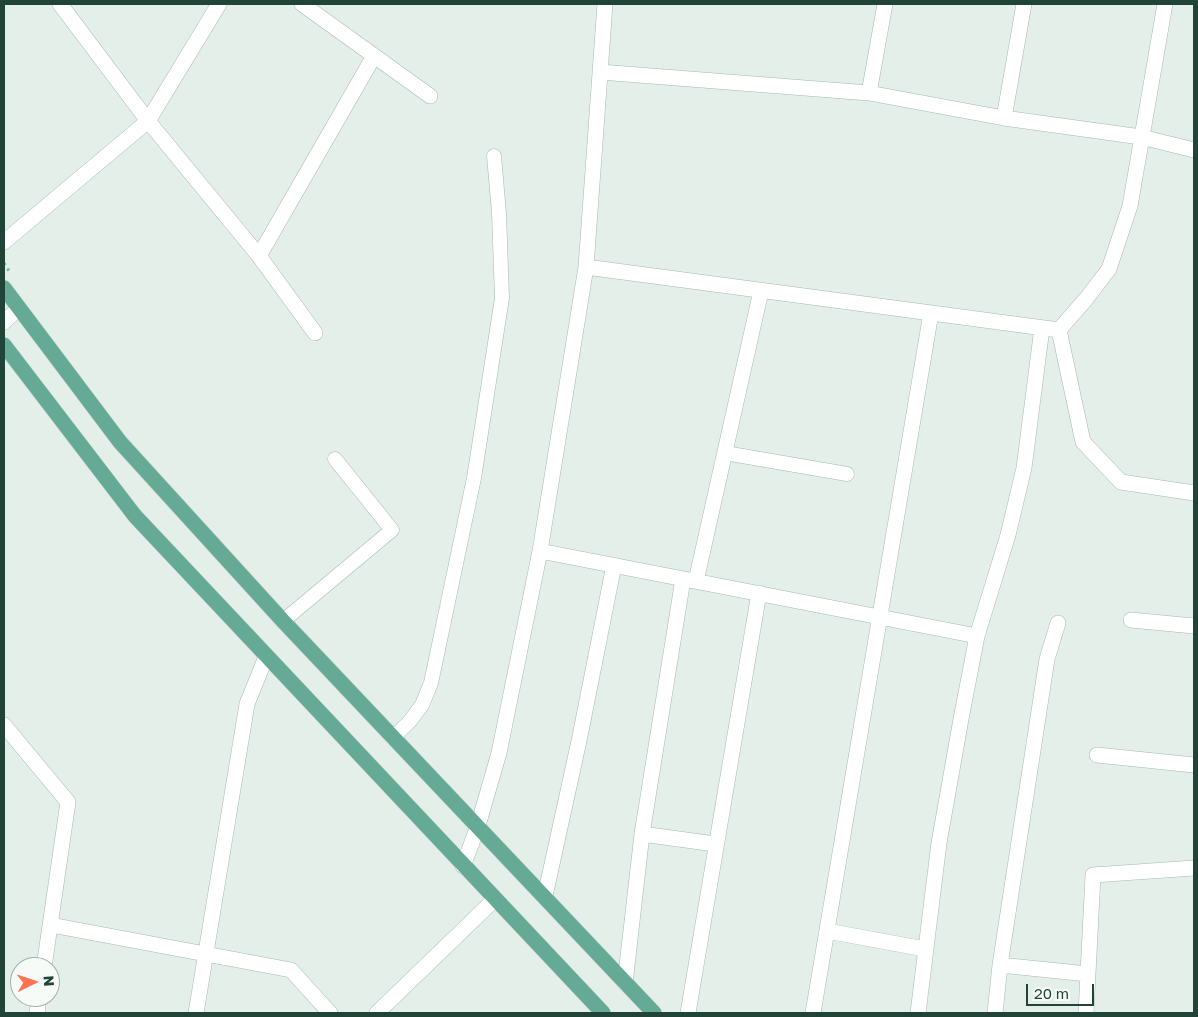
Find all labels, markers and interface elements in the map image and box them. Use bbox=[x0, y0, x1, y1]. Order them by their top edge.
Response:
north arrow bbox=[10, 957, 60, 1007]
scale bar bbox=[1028, 974, 1096, 1006]
text: N bbox=[41, 975, 58, 987]
text: 20 m bbox=[1034, 984, 1069, 1002]

